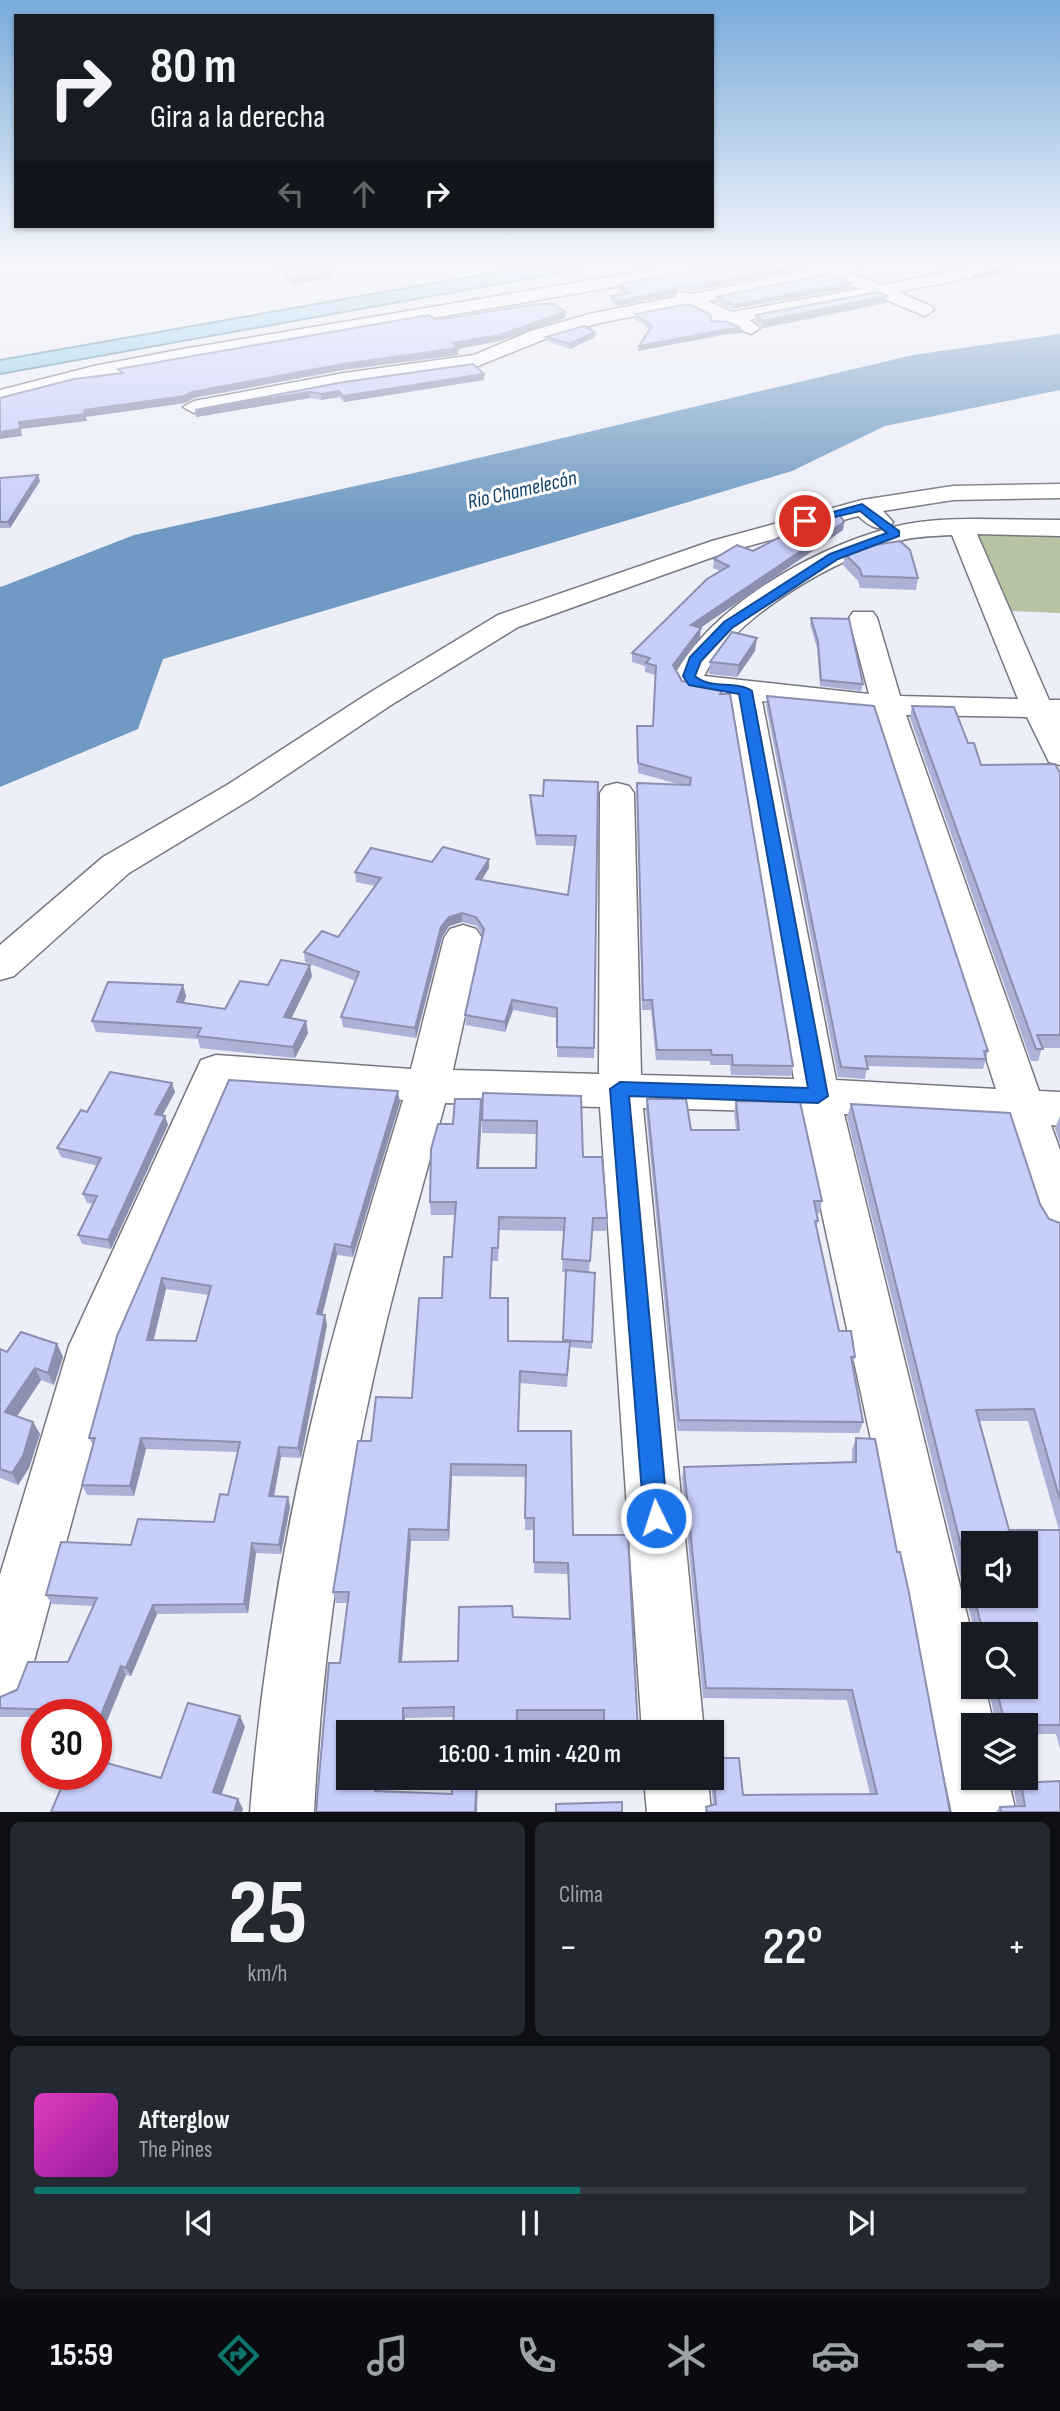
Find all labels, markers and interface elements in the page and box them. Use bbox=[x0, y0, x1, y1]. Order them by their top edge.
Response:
text: 80 m bbox=[150, 38, 237, 97]
icon: right bbox=[35, 42, 126, 133]
text: Gira a la derecha bbox=[150, 98, 325, 137]
icon: left bbox=[272, 175, 310, 213]
icon: ahead bbox=[345, 175, 383, 213]
icon: right bbox=[418, 175, 456, 213]
water label: Río Chamelecón bbox=[465, 465, 579, 515]
pin bbox=[775, 491, 835, 551]
icon: arrive bbox=[786, 502, 824, 540]
position arrow bbox=[619, 1481, 693, 1555]
map controls bbox=[961, 1531, 1038, 1790]
button: sound bbox=[961, 1531, 1038, 1608]
button: search bbox=[961, 1622, 1038, 1699]
speed limit sign: 30 bbox=[21, 1699, 112, 1790]
button: layers bbox=[961, 1713, 1038, 1790]
text: 16:00 · 1 min · 420 m bbox=[439, 1739, 621, 1770]
text: 25 bbox=[228, 1860, 307, 1969]
text: Clima bbox=[559, 1881, 603, 1909]
text: 22° bbox=[762, 1916, 823, 1979]
text: − bbox=[559, 1925, 578, 1970]
text: + bbox=[1007, 1925, 1026, 1970]
text: km/h bbox=[248, 1960, 287, 1988]
text: Afterglow bbox=[139, 2105, 230, 2136]
text: The Pines bbox=[139, 2136, 212, 2164]
icon: previous bbox=[180, 2204, 218, 2242]
icon: pause bbox=[511, 2204, 549, 2242]
icon: next bbox=[842, 2204, 880, 2242]
icon: directions bbox=[214, 2331, 263, 2380]
icon: music bbox=[363, 2331, 412, 2380]
icon: phone bbox=[512, 2331, 561, 2380]
icon: climate bbox=[662, 2331, 711, 2380]
icon: car bbox=[811, 2331, 860, 2380]
icon: filters bbox=[961, 2331, 1010, 2380]
text: 15:59 bbox=[50, 2336, 113, 2375]

